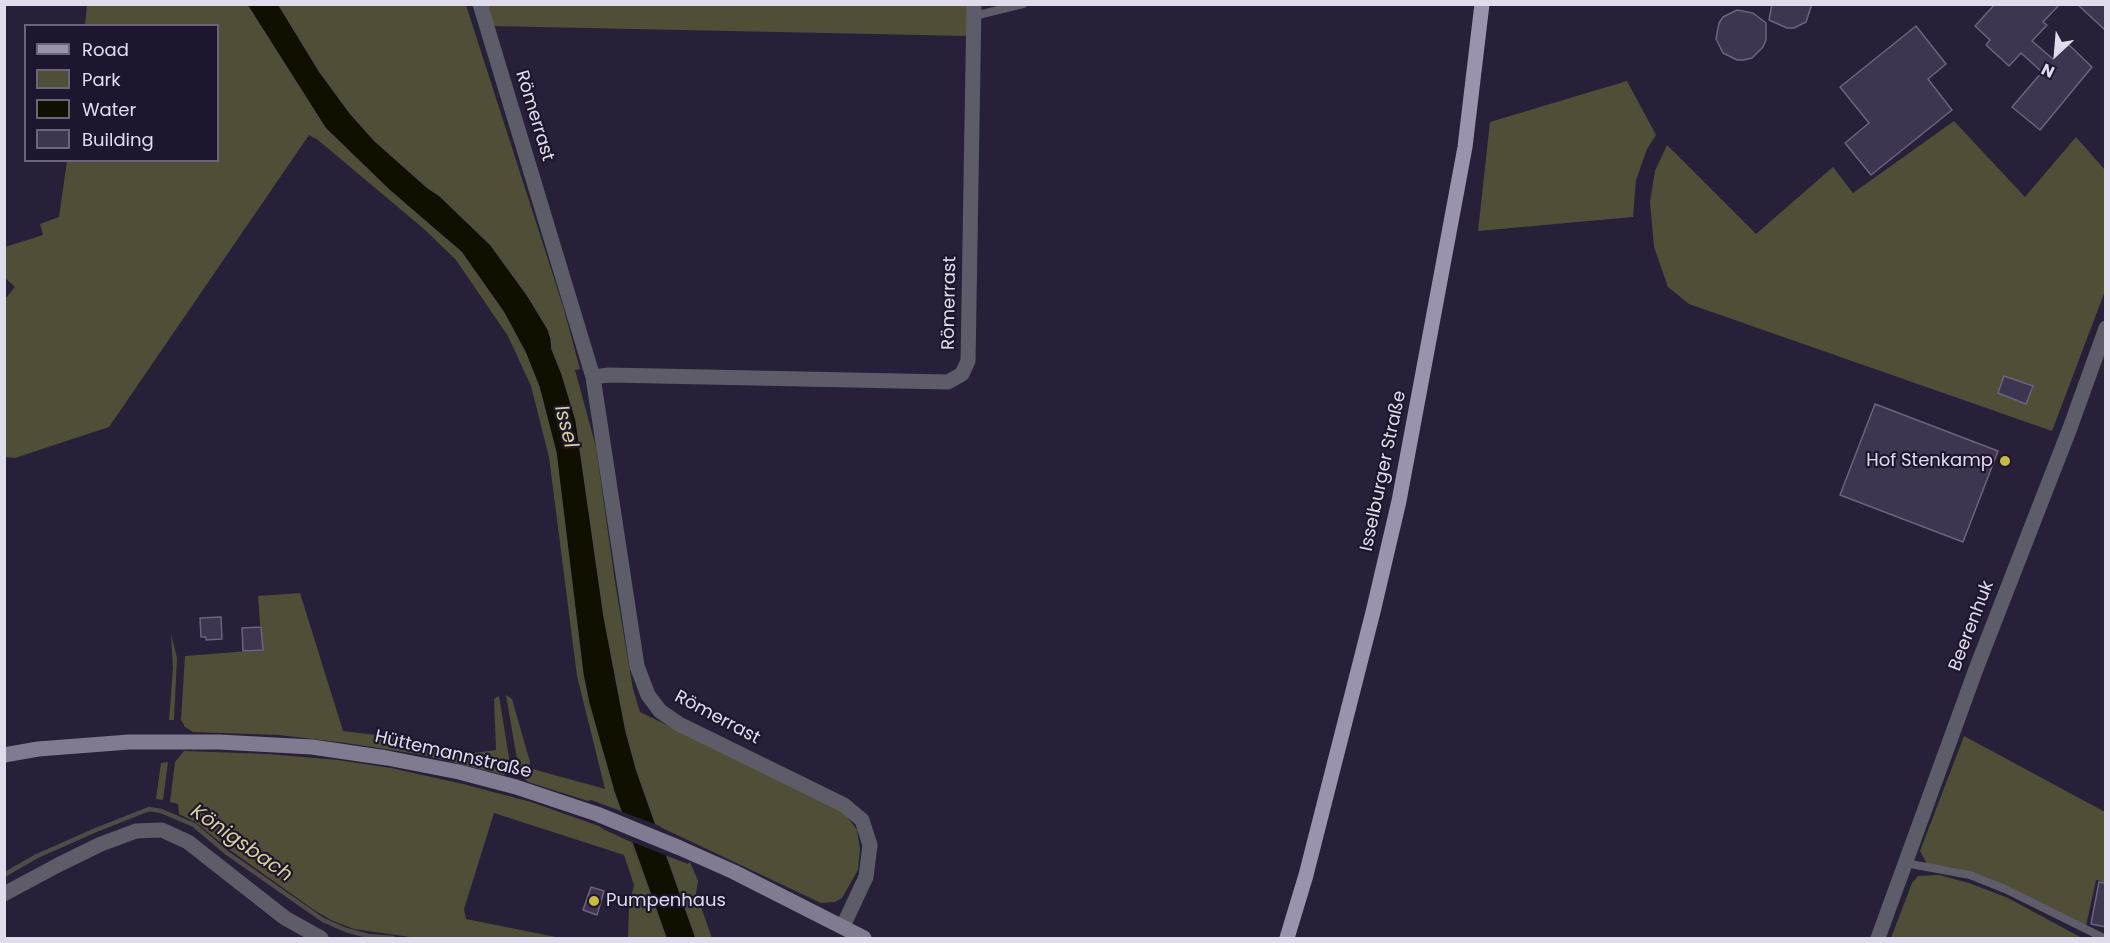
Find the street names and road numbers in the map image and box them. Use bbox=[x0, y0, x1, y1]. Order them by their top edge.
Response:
street label: Römerrast bbox=[510, 68, 558, 164]
street label: Römerrast bbox=[938, 256, 962, 350]
street label: Isselburger Straße bbox=[1356, 389, 1412, 553]
street label: Beerenhuk bbox=[1945, 578, 1999, 674]
street label: Römerrast bbox=[671, 686, 763, 750]
street label: Hüttemannstraße bbox=[373, 726, 533, 784]

